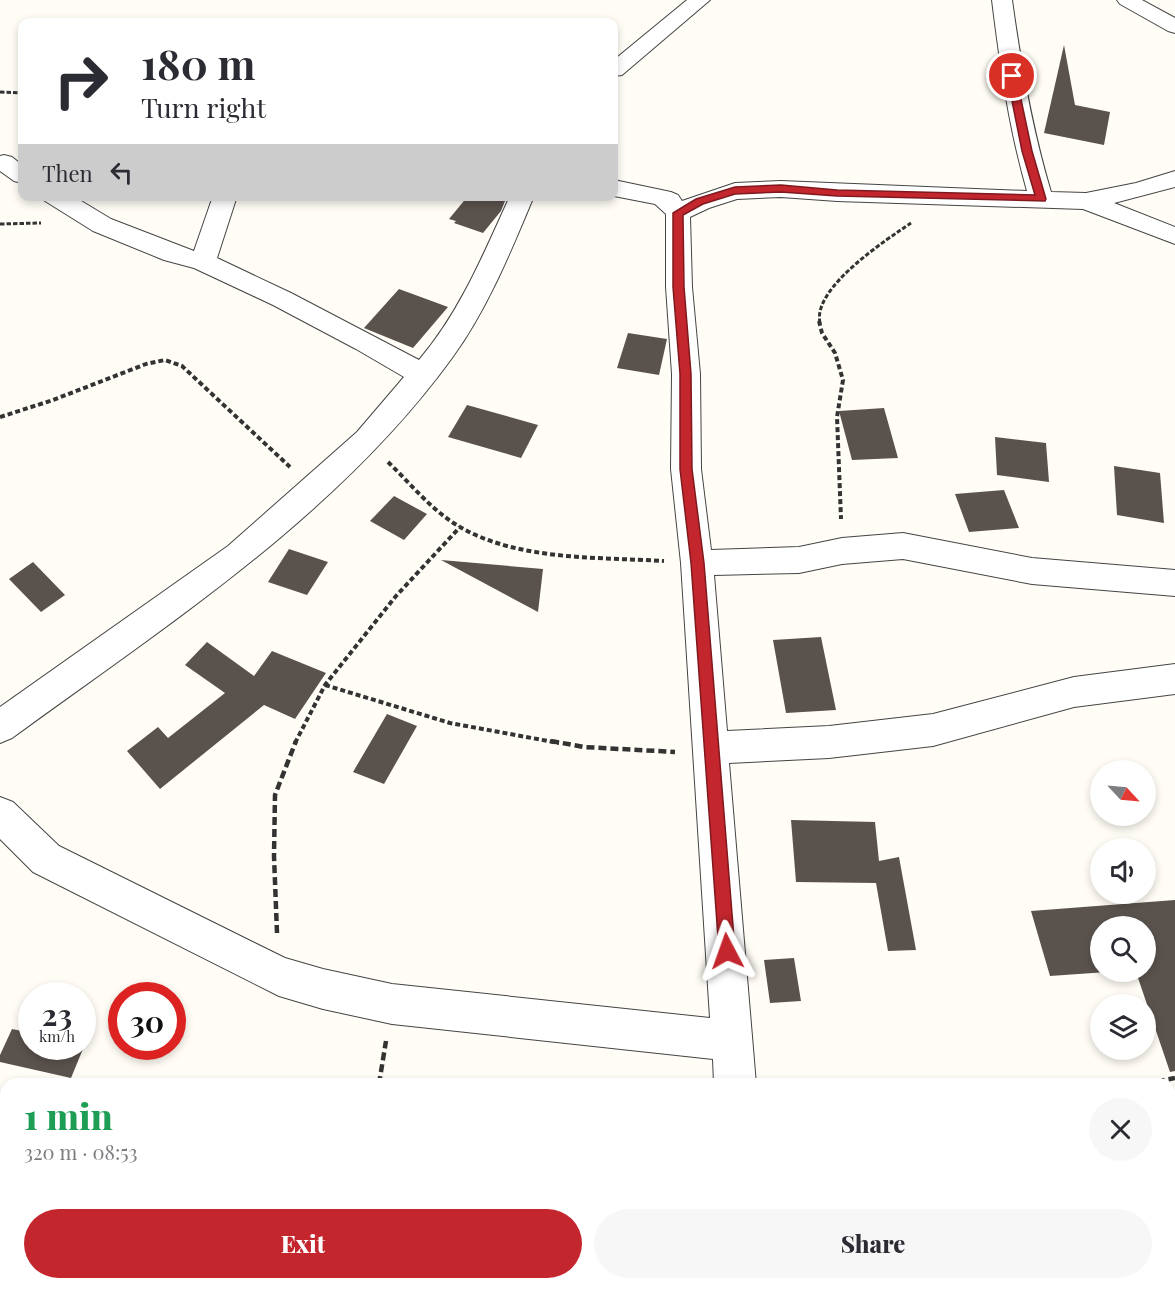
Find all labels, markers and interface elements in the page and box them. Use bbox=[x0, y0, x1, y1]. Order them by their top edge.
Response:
text: 180 m bbox=[141, 35, 256, 91]
icon: right bbox=[42, 42, 120, 120]
pin bbox=[986, 50, 1037, 101]
icon: arrive bbox=[995, 59, 1028, 92]
text: Turn right bbox=[141, 89, 266, 125]
icon: left bbox=[105, 156, 138, 189]
text: Then bbox=[42, 158, 93, 188]
north arrow bbox=[1090, 760, 1156, 826]
map controls bbox=[1090, 760, 1156, 1060]
button: sound bbox=[1090, 838, 1156, 904]
button: search bbox=[1090, 916, 1156, 982]
position arrow bbox=[695, 919, 759, 983]
speed limit sign: 30 bbox=[108, 982, 186, 1060]
text: 23 bbox=[42, 994, 72, 1034]
button: layers bbox=[1090, 994, 1156, 1060]
text: km/h bbox=[39, 1026, 75, 1046]
text: 1 min bbox=[24, 1091, 113, 1139]
button: close bbox=[1089, 1098, 1152, 1161]
text: 320 m · 08:53 bbox=[24, 1138, 138, 1165]
button: Exit bbox=[24, 1209, 582, 1278]
button: Share bbox=[594, 1209, 1152, 1278]

